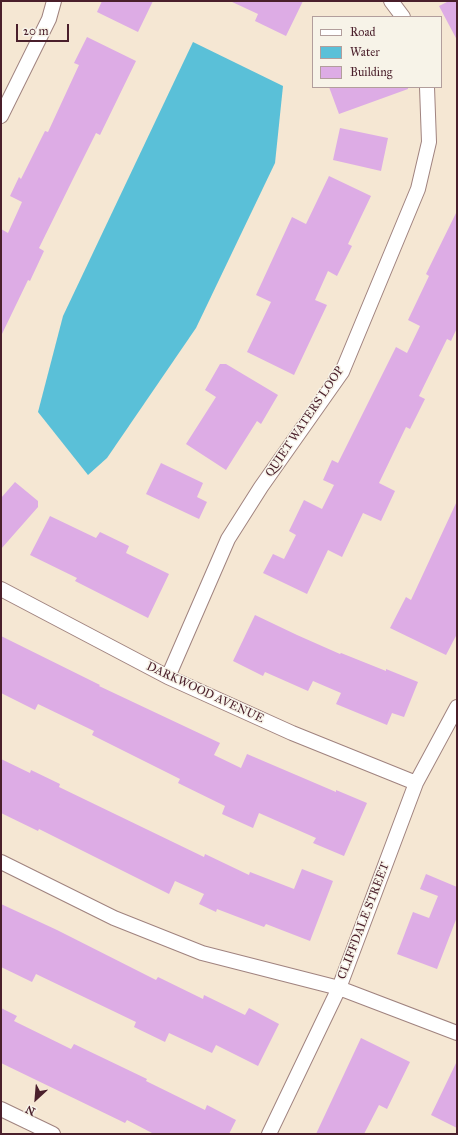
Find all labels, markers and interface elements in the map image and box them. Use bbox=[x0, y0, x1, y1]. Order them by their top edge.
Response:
scale bar bbox=[18, 16, 71, 42]
legend bbox=[312, 16, 442, 88]
text: 20 m bbox=[23, 24, 49, 38]
text: Road bbox=[350, 25, 376, 39]
text: Water bbox=[350, 45, 380, 59]
text: Building bbox=[350, 65, 392, 79]
street label: QUIET WATERS LOOP bbox=[263, 364, 347, 480]
street label: DARKWOOD AVENUE bbox=[144, 659, 266, 727]
street label: CLIFFDALE STREET bbox=[335, 860, 393, 982]
north arrow bbox=[16, 1079, 56, 1119]
text: N bbox=[23, 1102, 38, 1118]

